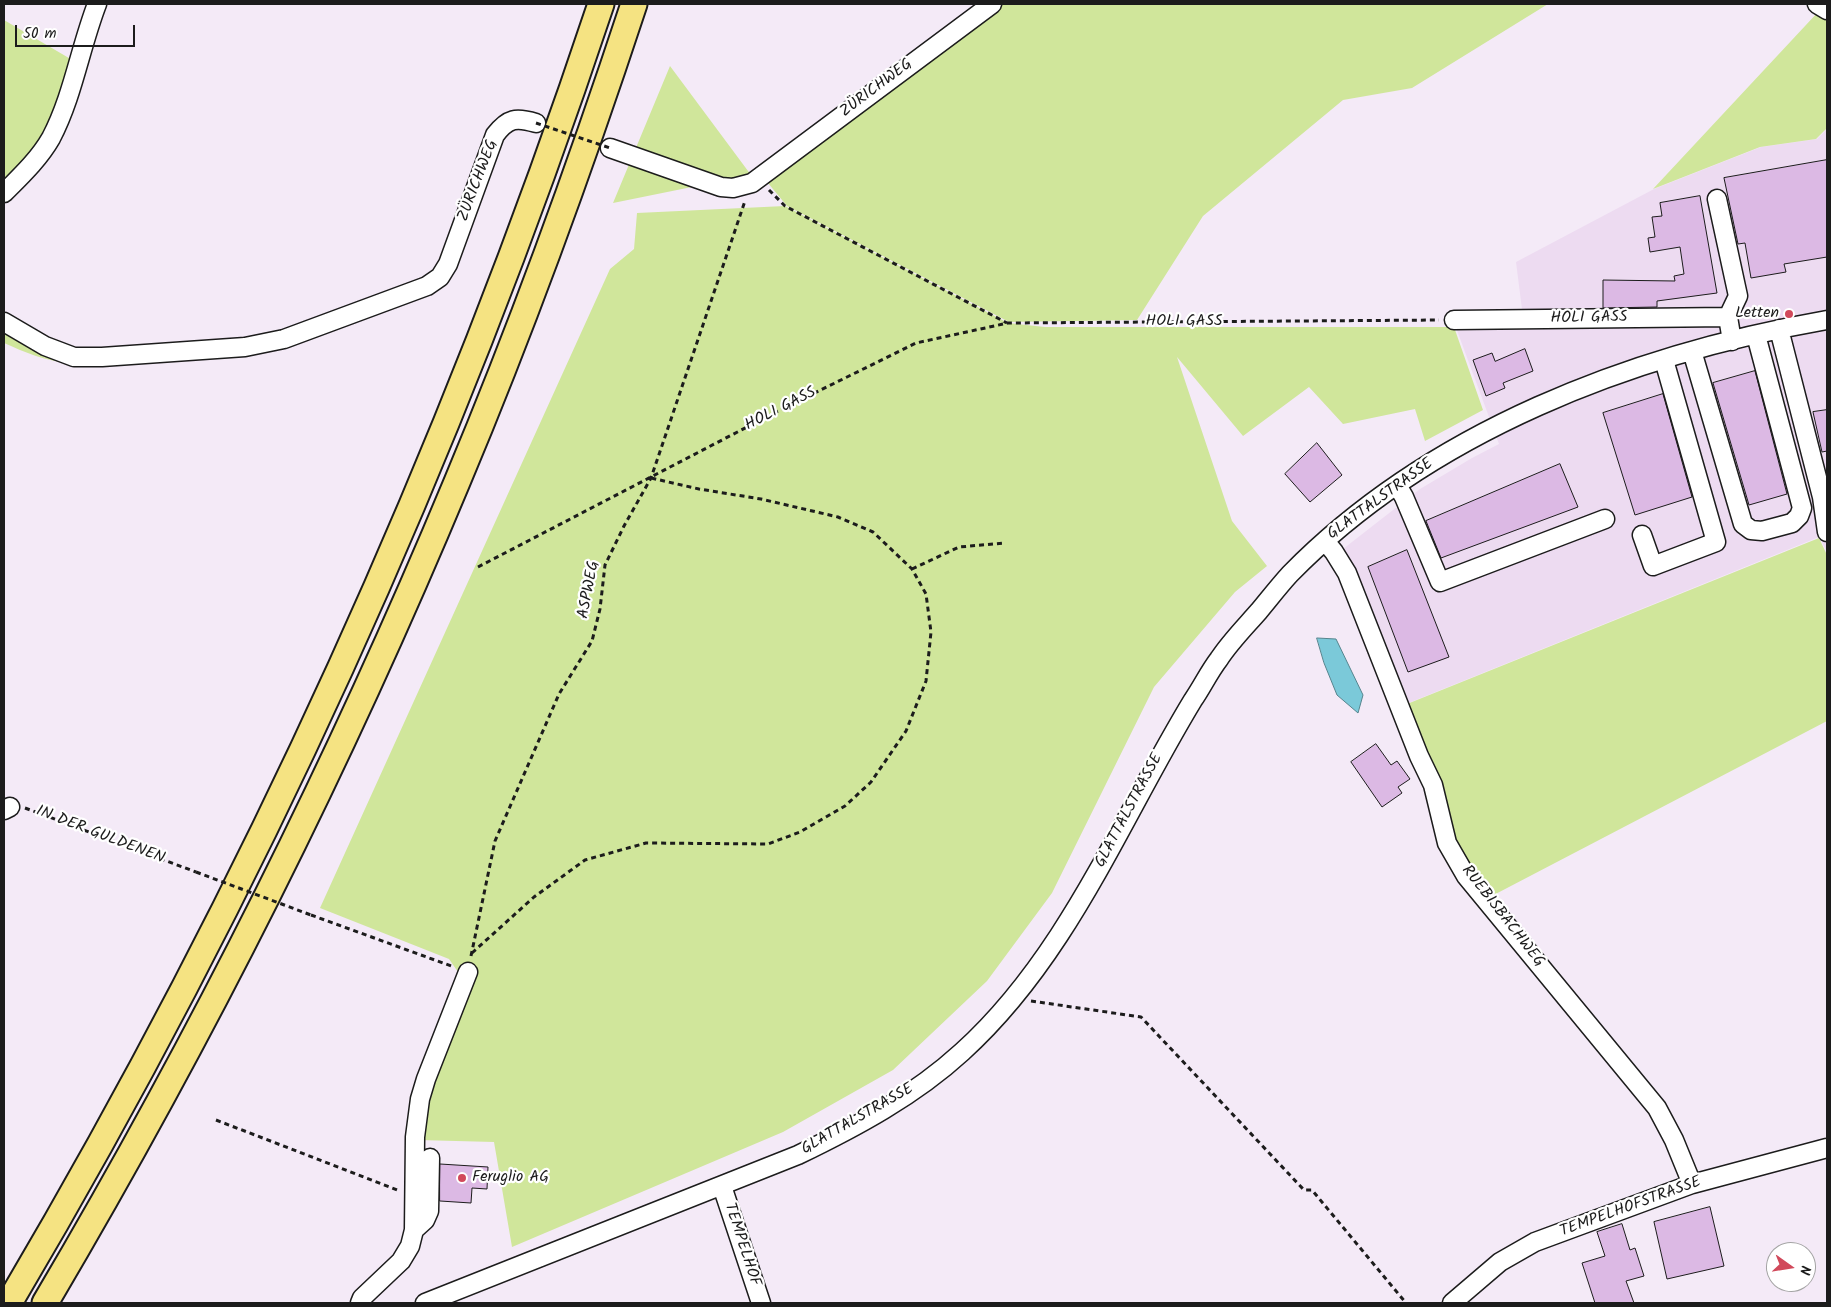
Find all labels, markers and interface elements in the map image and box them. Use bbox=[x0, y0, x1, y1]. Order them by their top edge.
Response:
scale bar bbox=[18, 15, 138, 47]
text: 50 m bbox=[23, 22, 57, 46]
street label: ZÜRICHWEG bbox=[837, 56, 917, 122]
street label: ZÜRICHWEG bbox=[455, 138, 503, 224]
place label: Letten bbox=[1735, 304, 1779, 324]
marker: Letten bbox=[1783, 308, 1795, 320]
street label: HOLI GASS bbox=[1550, 309, 1628, 329]
street label: HOLI GASS bbox=[1145, 312, 1223, 332]
street label: HOLI GASS bbox=[742, 384, 820, 436]
street label: GLATTALSTRASSE bbox=[1324, 455, 1438, 545]
street label: ASPWEG bbox=[575, 559, 605, 621]
street label: GLATTALSTRASSE bbox=[1092, 751, 1168, 871]
street label: IN DER GULDENEN bbox=[33, 803, 167, 869]
street label: RUEBISBACHWEG bbox=[1456, 862, 1548, 972]
street label: GLATTALSTRASSE bbox=[799, 1080, 917, 1160]
place label: Feruglio AG bbox=[472, 1168, 549, 1188]
marker: Feruglio AG bbox=[456, 1172, 468, 1184]
street label: TEMPELHOFSTRASSE bbox=[1558, 1174, 1704, 1242]
street label: TEMPELHOF bbox=[719, 1201, 763, 1289]
north arrow bbox=[1766, 1242, 1816, 1292]
text: N bbox=[1793, 1263, 1816, 1277]

